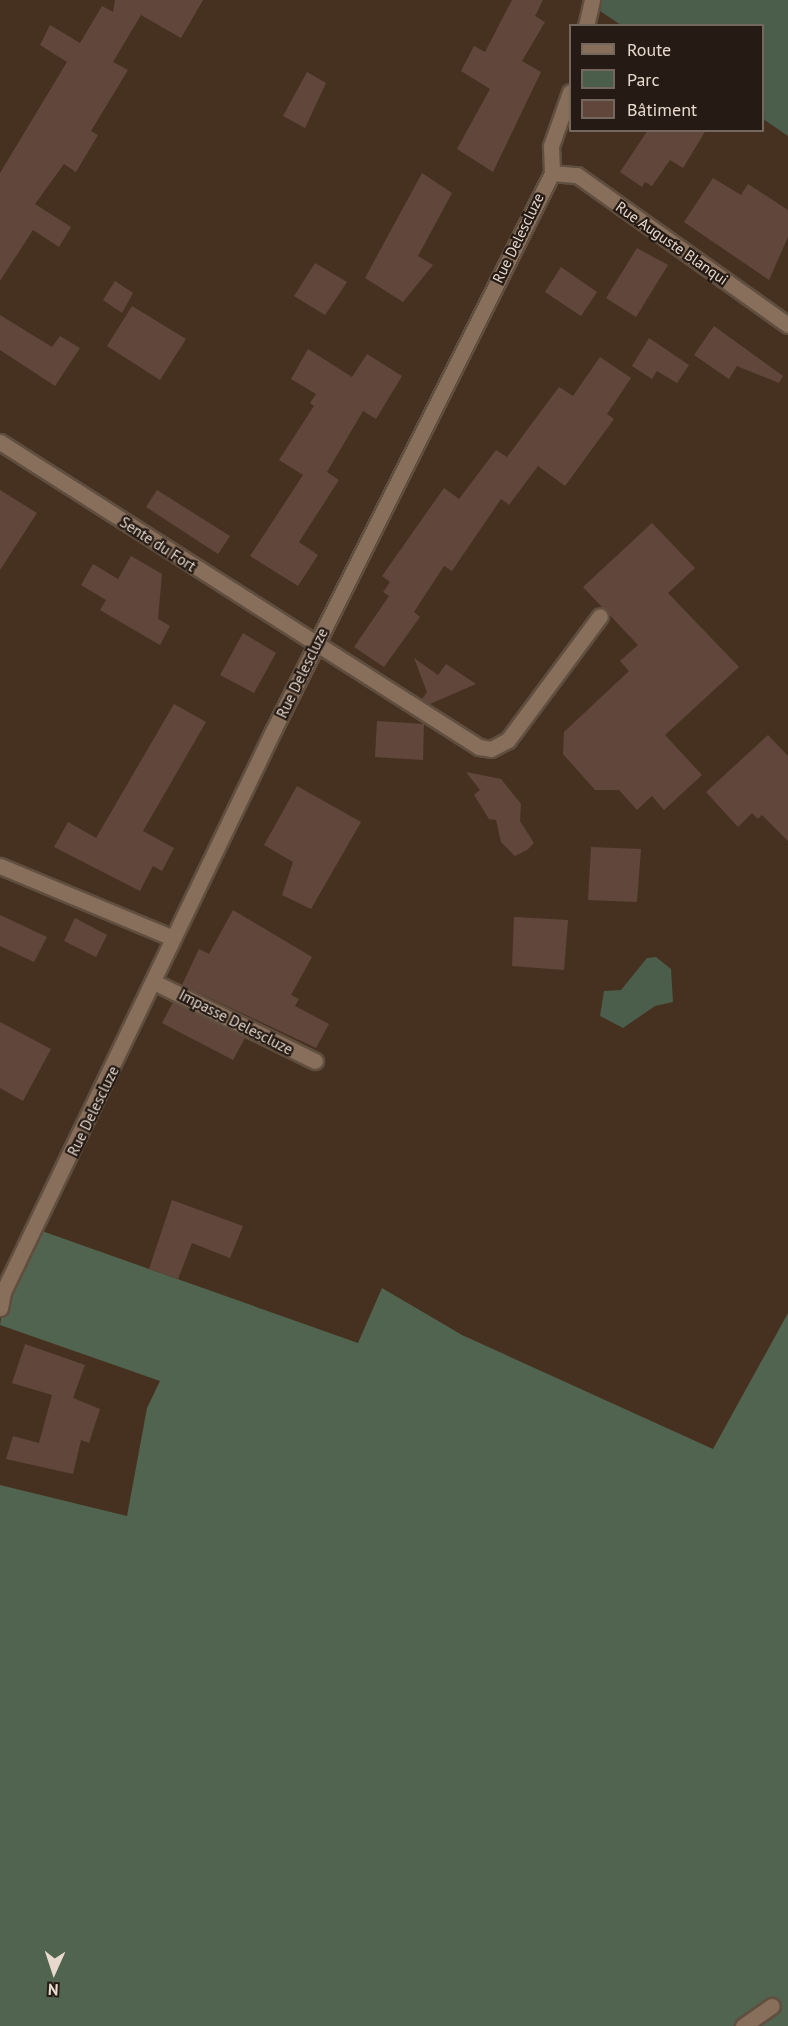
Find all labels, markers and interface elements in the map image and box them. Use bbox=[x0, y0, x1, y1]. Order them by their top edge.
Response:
legend bbox=[569, 24, 764, 132]
text: Route bbox=[627, 38, 671, 61]
text: Parc bbox=[627, 68, 660, 91]
text: Bâtiment bbox=[627, 98, 697, 121]
street label: Rue Delescluze bbox=[489, 190, 547, 286]
street label: Rue Auguste Blanqui bbox=[612, 197, 732, 289]
street label: Sente du Fort bbox=[117, 513, 199, 575]
street label: Rue Delescluze bbox=[273, 625, 331, 721]
street label: Impasse Delescluze bbox=[176, 986, 296, 1058]
street label: Rue Delescluze bbox=[64, 1063, 122, 1159]
north arrow bbox=[24, 1942, 84, 2002]
text: N bbox=[47, 1980, 59, 2000]

